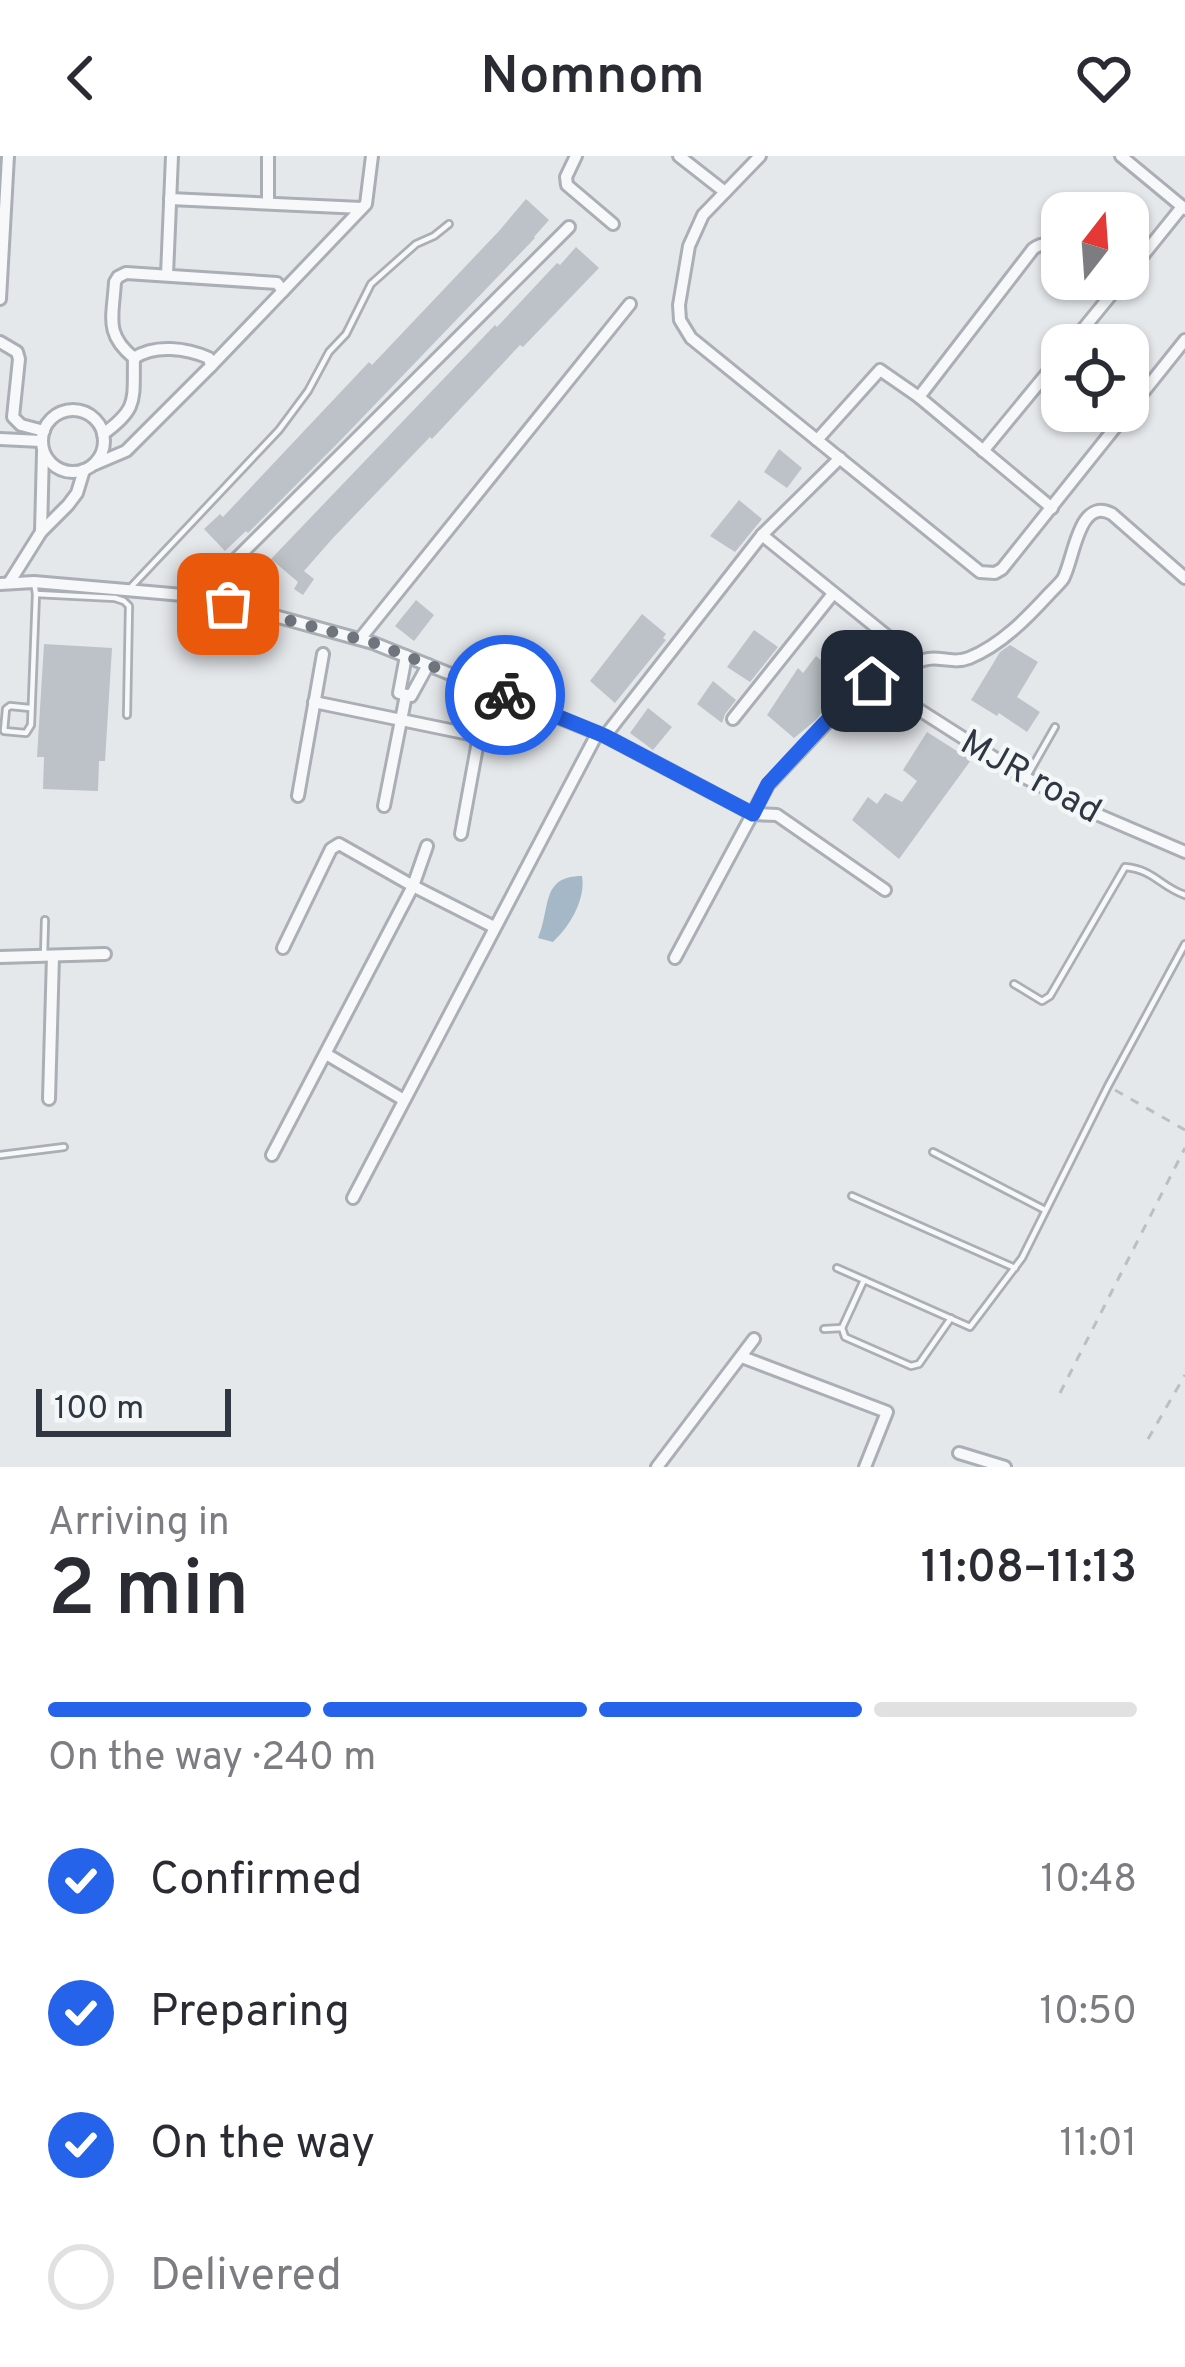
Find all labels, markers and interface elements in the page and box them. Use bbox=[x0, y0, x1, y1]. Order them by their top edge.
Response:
text: Nomnom bbox=[480, 44, 705, 113]
icon: back bbox=[48, 45, 114, 111]
icon: heart bbox=[1071, 45, 1137, 111]
north arrow bbox=[1041, 192, 1149, 300]
map controls bbox=[1041, 192, 1149, 432]
button: locate bbox=[1041, 324, 1149, 432]
pin bbox=[177, 553, 279, 655]
icon: bag bbox=[195, 571, 261, 637]
pin bbox=[821, 630, 923, 732]
courier bbox=[445, 635, 565, 755]
icon: home bbox=[839, 648, 905, 714]
icon: bike bbox=[472, 662, 538, 728]
street label: MJR road bbox=[952, 721, 1109, 836]
scale bar bbox=[36, 1383, 231, 1436]
text: 100 m bbox=[54, 1389, 144, 1431]
text: Arriving in bbox=[48, 1500, 230, 1549]
text: 11:08–11:13 bbox=[921, 1541, 1137, 1598]
text: 2 min bbox=[48, 1544, 249, 1643]
text: On the way · 240 m bbox=[48, 1735, 376, 1784]
icon: check bbox=[48, 1848, 114, 1914]
text: Confirmed bbox=[150, 1853, 362, 1910]
text: 10:48 bbox=[1041, 1857, 1137, 1906]
icon: check bbox=[48, 1980, 114, 2046]
text: Preparing bbox=[150, 1985, 350, 2042]
text: 10:50 bbox=[1039, 1989, 1137, 2038]
icon: check bbox=[48, 2112, 114, 2178]
text: On the way bbox=[150, 2117, 375, 2174]
text: 11:01 bbox=[1060, 2121, 1137, 2170]
text: Delivered bbox=[150, 2249, 342, 2306]

